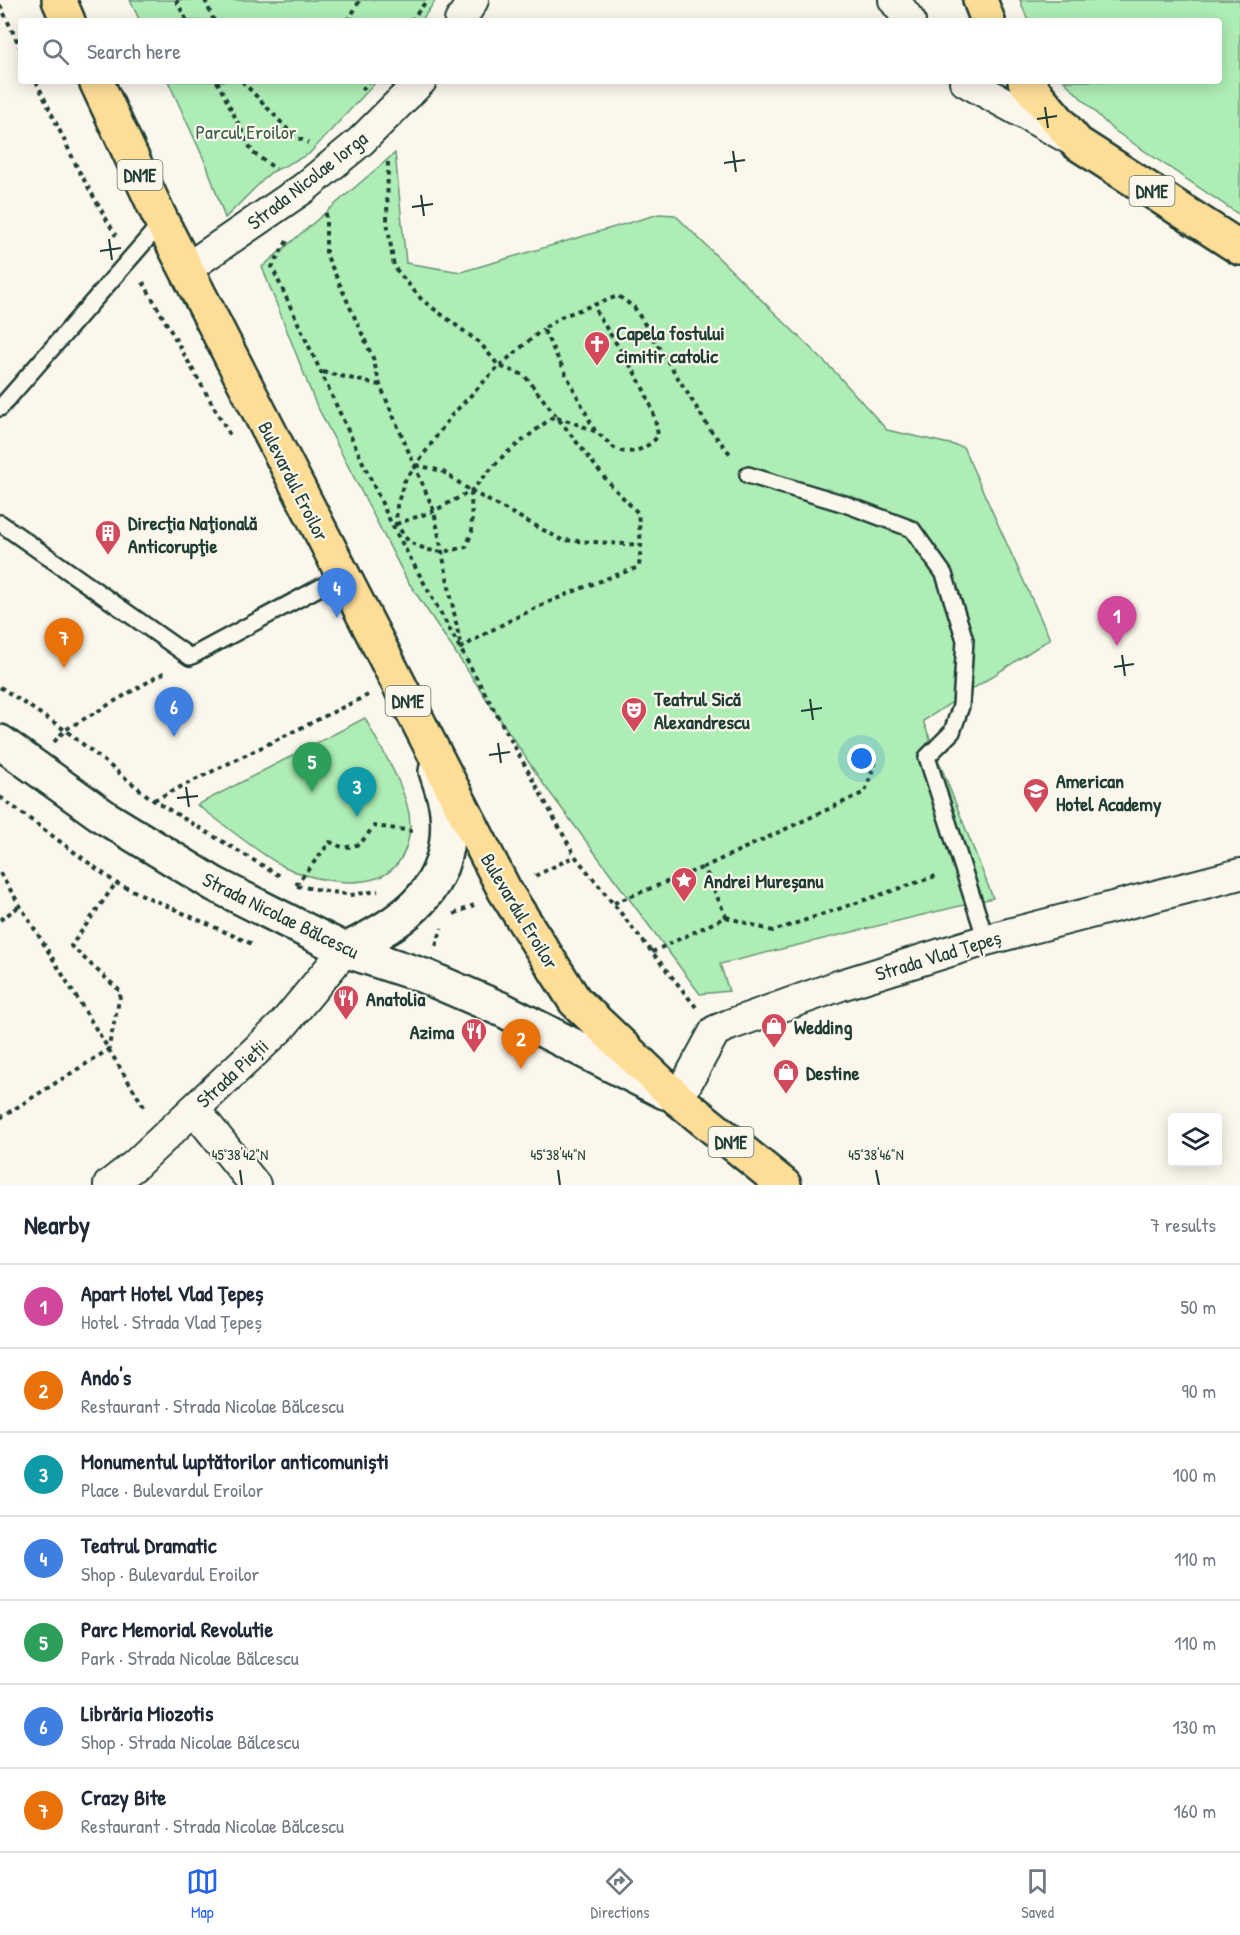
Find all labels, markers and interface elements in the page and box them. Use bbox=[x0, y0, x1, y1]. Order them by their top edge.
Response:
search box bbox=[18, 18, 1222, 84]
icon: search bbox=[39, 35, 72, 68]
text: Search here bbox=[87, 36, 181, 66]
park label: Parcul Eroilor bbox=[196, 118, 297, 145]
street label: Strada Nicolae Iorga bbox=[241, 124, 373, 235]
road number: DN1E bbox=[118, 160, 162, 190]
road number: DN1E bbox=[1130, 176, 1174, 206]
place label: Capela fostului cimitir catolic bbox=[616, 319, 725, 369]
church icon: Capela fostului cimitir catolic bbox=[582, 329, 612, 367]
street label: Bulevardul Eroilor bbox=[252, 417, 336, 546]
place label: Direcţia Naţională Anticorupţie bbox=[128, 509, 257, 560]
building icon: Direcţia Naţională Anticorupţie bbox=[93, 518, 123, 556]
pin: 4 bbox=[318, 568, 356, 618]
pin: 1 bbox=[1098, 596, 1136, 646]
pin: 7 bbox=[44, 618, 84, 668]
place label: Teatrul Sică Alexandrescu bbox=[653, 685, 751, 735]
road number: DN1E bbox=[386, 686, 430, 716]
pin: 6 bbox=[154, 688, 194, 737]
theatre icon: Teatrul Sică Alexandrescu bbox=[619, 695, 649, 733]
pin: 5 bbox=[292, 742, 332, 792]
your location bbox=[847, 744, 876, 773]
place label: American Hotel Academy bbox=[1056, 767, 1162, 818]
pin: 3 bbox=[338, 768, 376, 817]
school or university icon: American Hotel Academy bbox=[1021, 776, 1051, 814]
street label: Bulevardul Eroilor bbox=[475, 848, 565, 974]
street label: Strada Nicolae Bălcescu bbox=[198, 865, 364, 965]
place icon: Andrei Mureșanu bbox=[669, 865, 699, 903]
place label: Andrei Mureșanu bbox=[704, 867, 824, 894]
street label: Strada Vlad Țepeș bbox=[872, 923, 1004, 987]
restaurant icon: Anatolia bbox=[331, 983, 361, 1021]
place label: Anatolia bbox=[366, 985, 425, 1012]
shop icon: Wedding bbox=[759, 1011, 789, 1049]
place label: Wedding bbox=[794, 1013, 852, 1041]
restaurant icon: Azima bbox=[459, 1016, 489, 1054]
place label: Azima bbox=[410, 1018, 454, 1045]
pin: 2 bbox=[502, 1020, 540, 1069]
street label: Strada Pieții bbox=[190, 1033, 274, 1113]
shop icon: Destine bbox=[771, 1057, 801, 1095]
place label: Destine bbox=[806, 1059, 860, 1086]
map controls bbox=[1168, 1113, 1222, 1167]
button: layers bbox=[1168, 1113, 1222, 1167]
road number: DN1E bbox=[708, 1127, 754, 1157]
text: 45°38'42"N bbox=[212, 1144, 268, 1165]
text: 45°38'44"N bbox=[531, 1144, 585, 1165]
text: 45°38'46"N bbox=[848, 1144, 904, 1165]
text: Nearby bbox=[24, 1207, 90, 1242]
text: 7 results bbox=[1150, 1211, 1216, 1238]
text: Apart Hotel Vlad Țepeș bbox=[81, 1278, 263, 1308]
text: 1 bbox=[40, 1293, 47, 1320]
text: 50 m bbox=[1180, 1293, 1216, 1320]
text: Hotel · Strada Vlad Țepeș bbox=[81, 1308, 262, 1335]
text: Ando's bbox=[81, 1362, 131, 1392]
text: 2 bbox=[39, 1377, 48, 1404]
text: 90 m bbox=[1182, 1377, 1216, 1404]
text: Restaurant · Strada Nicolae Bălcescu bbox=[81, 1392, 344, 1419]
text: Monumentul luptătorilor anticomuniști bbox=[81, 1446, 389, 1476]
text: 3 bbox=[39, 1461, 48, 1488]
text: 100 m bbox=[1173, 1461, 1216, 1488]
text: Place · Bulevardul Eroilor bbox=[81, 1476, 264, 1503]
text: Teatrul Dramatic bbox=[81, 1530, 217, 1560]
text: 4 bbox=[40, 1545, 47, 1572]
text: 110 m bbox=[1174, 1545, 1216, 1572]
text: Shop · Bulevardul Eroilor bbox=[81, 1560, 259, 1587]
text: Parc Memorial Revolutie bbox=[81, 1614, 273, 1644]
text: 5 bbox=[39, 1629, 48, 1656]
text: 110 m bbox=[1174, 1629, 1216, 1656]
text: Park · Strada Nicolae Bălcescu bbox=[81, 1644, 299, 1671]
text: Librăria Miozotis bbox=[81, 1698, 214, 1728]
text: 6 bbox=[40, 1713, 47, 1740]
text: 130 m bbox=[1173, 1713, 1216, 1740]
text: Shop · Strada Nicolae Bălcescu bbox=[81, 1728, 299, 1755]
text: Crazy Bite bbox=[81, 1782, 166, 1812]
text: 7 bbox=[39, 1797, 48, 1824]
text: 160 m bbox=[1174, 1797, 1216, 1824]
text: Restaurant · Strada Nicolae Bălcescu bbox=[81, 1812, 344, 1839]
tab: Map bbox=[186, 1865, 219, 1923]
tab: Directions bbox=[591, 1865, 649, 1923]
tab: Saved bbox=[1021, 1865, 1054, 1923]

